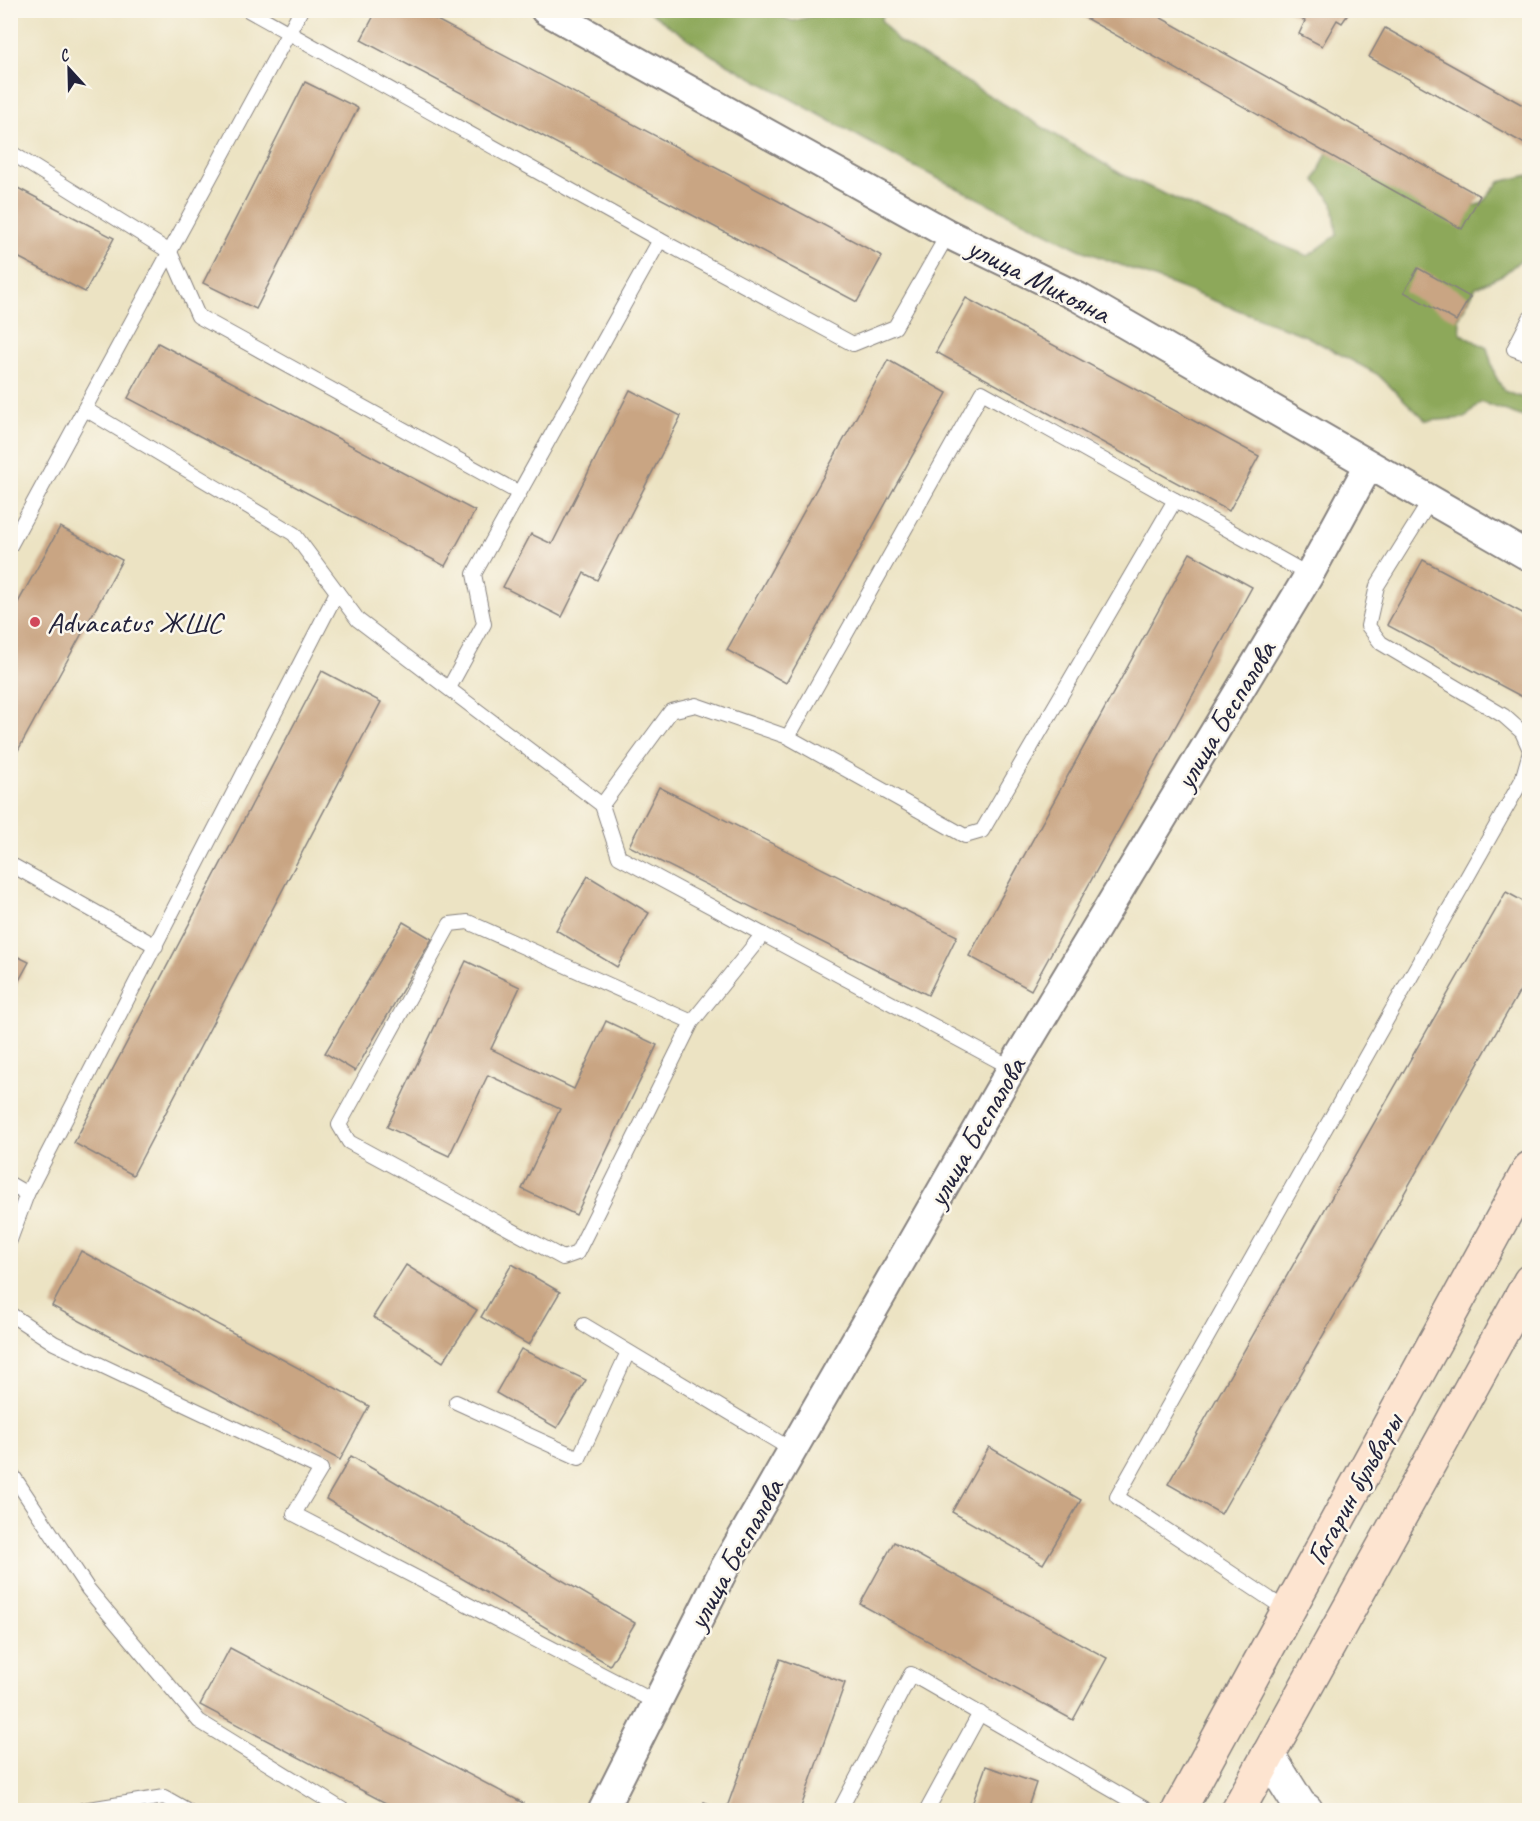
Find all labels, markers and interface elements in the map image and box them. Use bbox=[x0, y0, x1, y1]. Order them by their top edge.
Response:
north arrow bbox=[39, 39, 99, 99]
text: С bbox=[56, 44, 73, 67]
street label: улица Микояна bbox=[960, 227, 1118, 333]
place label: Advacatus ЖШС bbox=[47, 603, 226, 641]
marker: Advacatus ЖШС bbox=[28, 615, 42, 629]
street label: улица Беспалова bbox=[1165, 632, 1285, 798]
street label: улица Беспалова bbox=[917, 1049, 1035, 1215]
street label: Гагарин бульвары bbox=[1297, 1405, 1412, 1571]
street label: улица Беспалова bbox=[677, 1470, 793, 1638]

